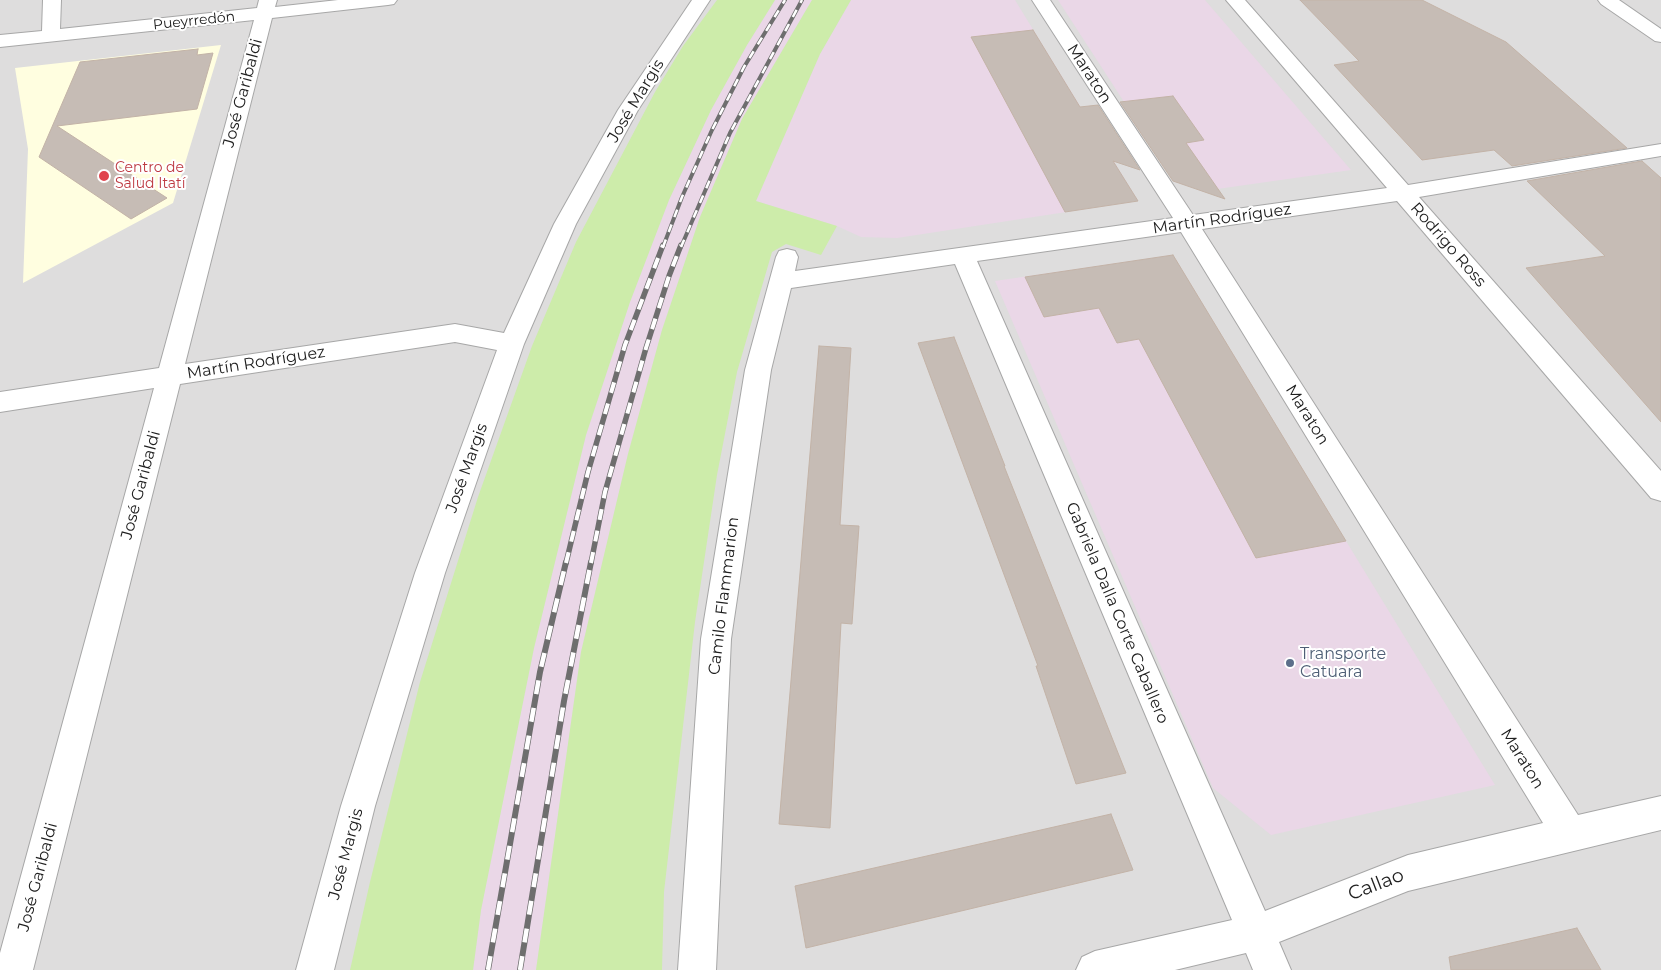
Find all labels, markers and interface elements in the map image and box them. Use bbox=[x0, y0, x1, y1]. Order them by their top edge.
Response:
street label: Pueyrredón bbox=[152, 8, 236, 34]
street label: José Garibaldi bbox=[219, 37, 267, 149]
street label: Maraton bbox=[1063, 41, 1115, 107]
street label: José Margis bbox=[604, 56, 668, 146]
place label: Centro de Salud Itatí bbox=[115, 160, 186, 192]
marker: Centro de Salud Itatí bbox=[97, 169, 111, 183]
street label: Rodrigo Ross bbox=[1406, 199, 1490, 291]
street label: Martín Rodríguez bbox=[1151, 200, 1293, 238]
street label: Martín Rodríguez bbox=[186, 343, 326, 383]
street label: Maraton bbox=[1281, 382, 1333, 448]
street label: José Margis bbox=[442, 421, 492, 515]
street label: José Garibaldi bbox=[117, 429, 165, 541]
street label: Gabriela Dalla Corte Caballero bbox=[1061, 499, 1173, 727]
street label: Camilo Flammarion bbox=[705, 516, 743, 676]
place label: Transporte Catuara bbox=[1300, 644, 1386, 682]
marker: Transporte Catuara bbox=[1284, 657, 1296, 669]
street label: Maraton bbox=[1496, 726, 1548, 792]
street label: José Margis bbox=[325, 806, 367, 902]
street label: José Garibaldi bbox=[14, 821, 62, 933]
street label: Callao bbox=[1345, 864, 1407, 906]

